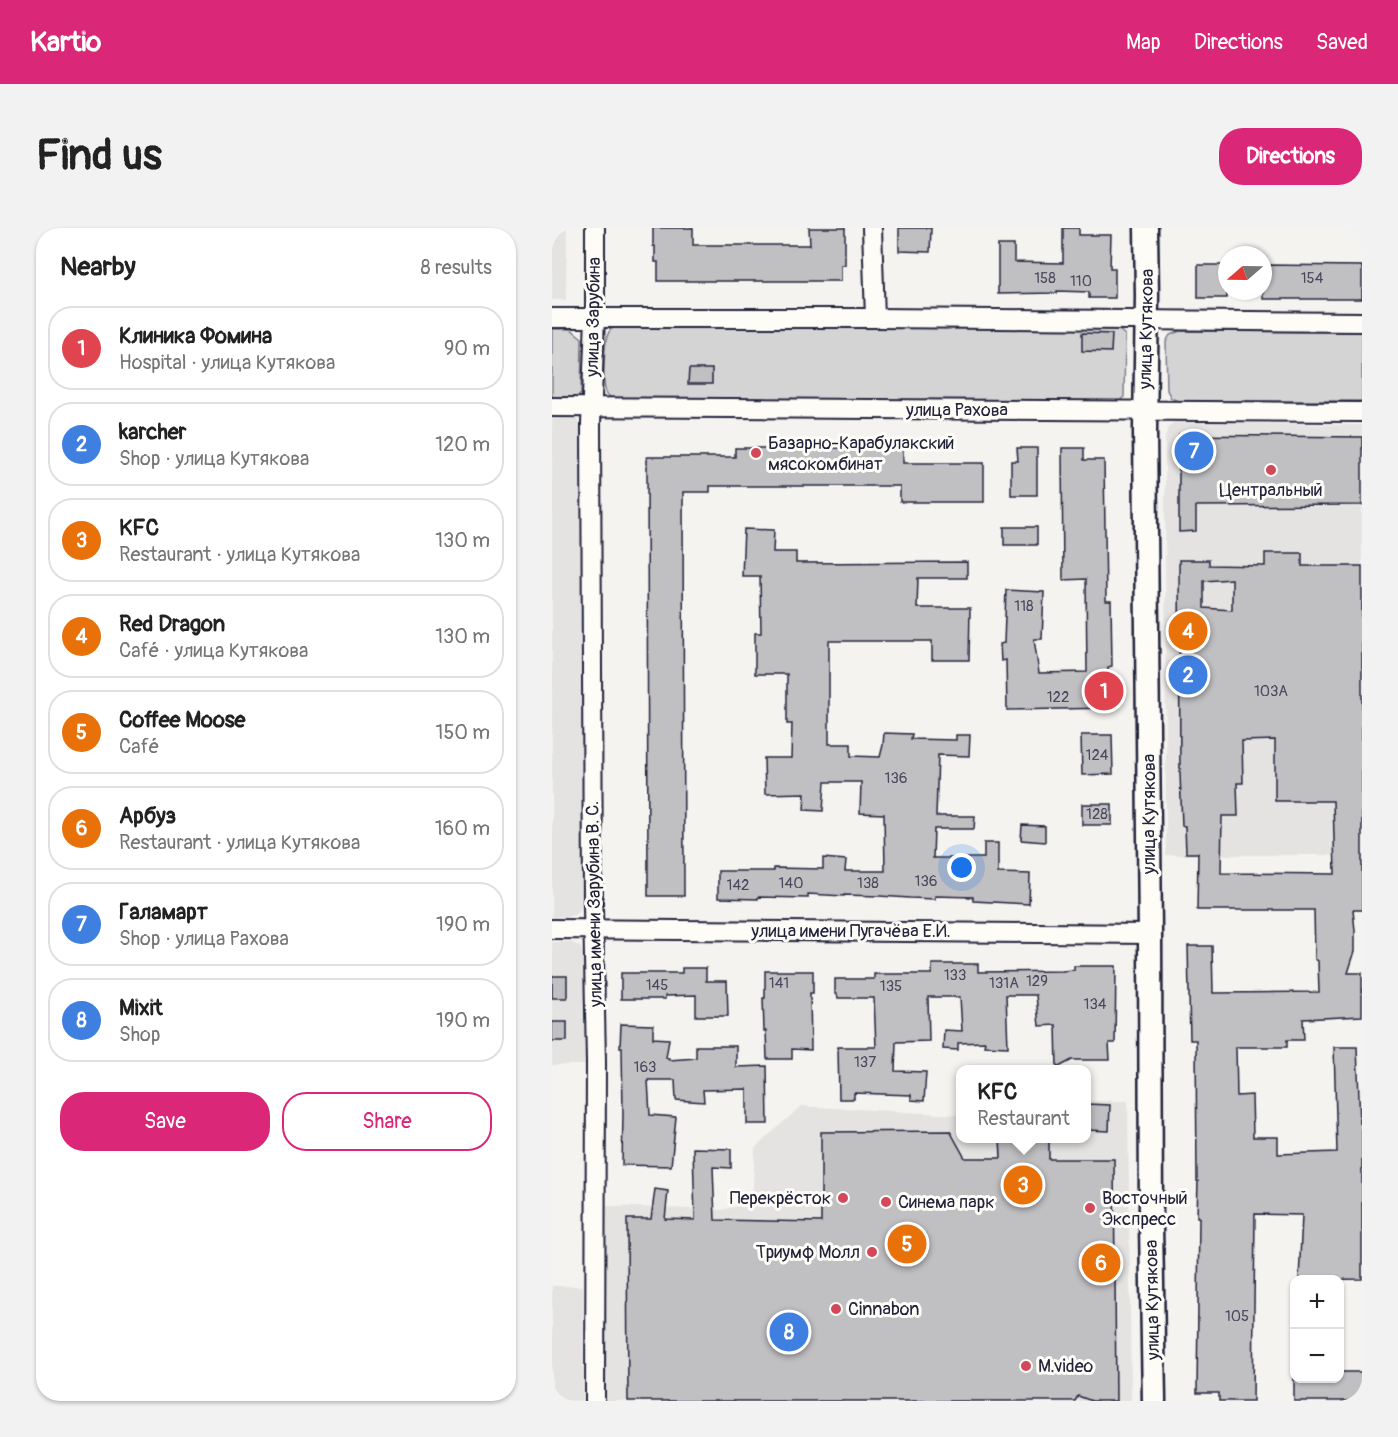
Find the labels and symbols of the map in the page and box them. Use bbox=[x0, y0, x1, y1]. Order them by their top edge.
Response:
north arrow bbox=[1218, 246, 1272, 300]
street label: улица Зарубина bbox=[581, 257, 606, 378]
house number: 158 bbox=[1034, 269, 1056, 288]
street label: улица Кутякова bbox=[1134, 269, 1159, 390]
house number: 154 bbox=[1301, 269, 1324, 288]
house number: 110 bbox=[1070, 272, 1092, 291]
street label: улица Рахова bbox=[905, 399, 1008, 422]
pin: 7 bbox=[1174, 428, 1214, 474]
place label: Базарно-Карабулакский мясокомбинат bbox=[768, 432, 954, 476]
marker: Базарно-Карабулакский мясокомбинат bbox=[749, 446, 763, 460]
marker: Центральный bbox=[1264, 463, 1278, 477]
place label: Центральный bbox=[1219, 479, 1323, 502]
house number: 118 bbox=[1014, 597, 1034, 616]
pin: 4 bbox=[1168, 608, 1208, 654]
pin: 2 bbox=[1168, 652, 1208, 698]
pin: 1 bbox=[1084, 668, 1124, 714]
house number: 103А bbox=[1254, 682, 1288, 701]
house number: 122 bbox=[1047, 688, 1069, 707]
house number: 124 bbox=[1086, 746, 1109, 765]
street label: улица Кутякова bbox=[1138, 754, 1161, 875]
house number: 136 bbox=[885, 769, 907, 788]
street label: улица имени Зарубина В. С. bbox=[581, 801, 608, 1008]
house number: 128 bbox=[1086, 805, 1108, 824]
your location bbox=[947, 853, 976, 882]
house number: 136 bbox=[915, 872, 937, 891]
house number: 140 bbox=[779, 874, 803, 893]
house number: 138 bbox=[857, 874, 879, 893]
house number: 142 bbox=[727, 876, 749, 895]
street label: улица имени Пугачёва Е.И. bbox=[750, 920, 951, 943]
house number: 133 bbox=[944, 966, 966, 985]
house number: 129 bbox=[1026, 972, 1048, 991]
house number: 141 bbox=[769, 974, 789, 993]
house number: 131А bbox=[989, 974, 1019, 993]
house number: 145 bbox=[646, 976, 668, 995]
house number: 135 bbox=[880, 977, 902, 996]
house number: 134 bbox=[1084, 995, 1107, 1014]
house number: 137 bbox=[854, 1053, 876, 1072]
house number: 163 bbox=[634, 1058, 656, 1077]
pin: 3 bbox=[1004, 1162, 1042, 1208]
place label: Перекрёсток bbox=[730, 1187, 831, 1210]
place label: Восточный Экспресс bbox=[1102, 1187, 1188, 1231]
marker: Перекрёсток bbox=[836, 1191, 850, 1205]
place label: Синема парк bbox=[898, 1191, 994, 1214]
marker: Синема парк bbox=[879, 1195, 893, 1209]
marker: Восточный Экспресс bbox=[1083, 1201, 1097, 1215]
pin: 5 bbox=[888, 1222, 926, 1266]
pin: 6 bbox=[1082, 1240, 1120, 1286]
street label: улица Кутякова bbox=[1140, 1240, 1165, 1361]
place label: Триумф Молл bbox=[756, 1241, 860, 1264]
marker: Триумф Молл bbox=[865, 1245, 879, 1259]
place label: Cinnabon bbox=[848, 1298, 919, 1321]
marker: Cinnabon bbox=[829, 1302, 843, 1316]
house number: 105 bbox=[1225, 1307, 1249, 1326]
pin: 8 bbox=[770, 1310, 808, 1354]
place label: M.video bbox=[1038, 1355, 1094, 1378]
marker: M.video bbox=[1019, 1359, 1033, 1373]

